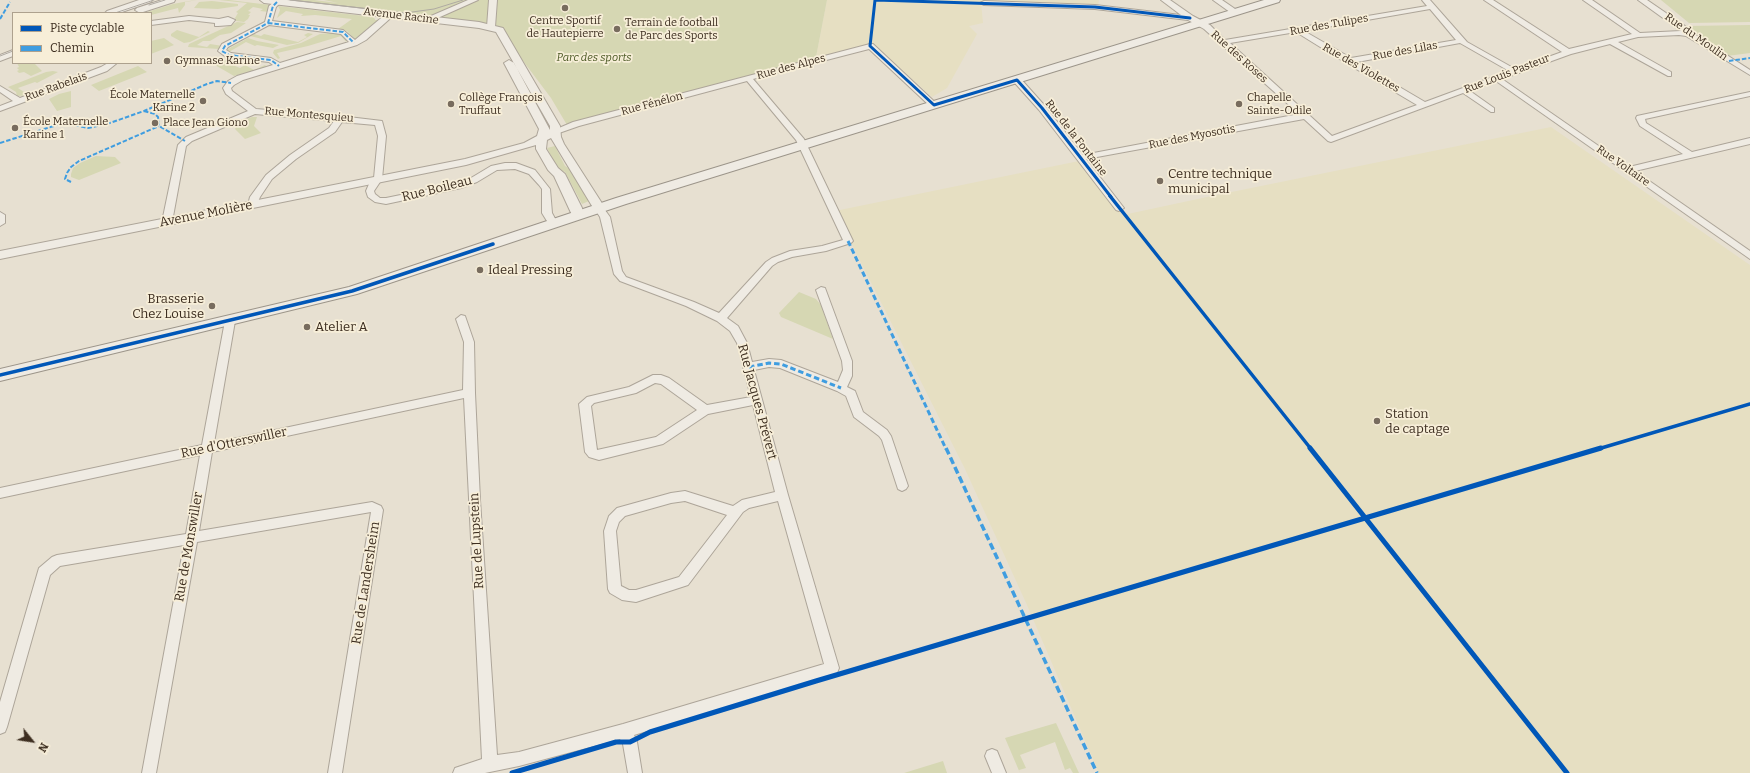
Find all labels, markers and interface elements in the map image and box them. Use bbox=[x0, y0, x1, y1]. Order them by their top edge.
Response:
marker: Centre Sportif de Hautepierre bbox=[560, 3, 570, 13]
street label: Avenue Racine bbox=[363, 5, 439, 27]
street label: Rue du Moulin bbox=[1662, 10, 1730, 64]
legend bbox=[12, 12, 152, 64]
street label: Rue des Tulipes bbox=[1289, 12, 1369, 38]
place label: Centre Sportif de Hautepierre bbox=[526, 14, 604, 40]
place label: Terrain de football de Parc des Sports bbox=[625, 16, 718, 42]
text: Piste cyclable bbox=[50, 21, 124, 35]
marker: Terrain de football de Parc des Sports bbox=[612, 24, 622, 34]
street label: Rue des Roses bbox=[1208, 28, 1270, 86]
street label: Rue des Lilas bbox=[1372, 39, 1438, 63]
text: Chemin bbox=[50, 41, 94, 55]
street label: Rue des Violettes bbox=[1320, 41, 1402, 95]
park label: Parc des sports bbox=[556, 51, 632, 65]
street label: Rue des Alpes bbox=[755, 51, 827, 83]
street label: Rue Louis Pasteur bbox=[1462, 52, 1552, 96]
place label: Gymnase Karine bbox=[175, 54, 260, 68]
marker: Gymnase Karine bbox=[162, 56, 172, 66]
street label: Rue Rabelais bbox=[23, 70, 89, 104]
place label: École Maternelle Karine 2 bbox=[110, 88, 195, 114]
street label: Rue Fénélon bbox=[620, 89, 684, 119]
place label: Collège François Truffaut bbox=[459, 91, 543, 117]
place label: Chapelle Sainte-Odile bbox=[1247, 91, 1312, 117]
marker: École Maternelle Karine 2 bbox=[198, 96, 208, 106]
street label: Rue de la Fontaine bbox=[1042, 97, 1110, 179]
marker: Collège François Truffaut bbox=[446, 99, 456, 109]
marker: Chapelle Sainte-Odile bbox=[1234, 99, 1244, 109]
street label: Rue Montesquieu bbox=[264, 105, 354, 125]
place label: École Maternelle Karine 1 bbox=[23, 115, 108, 141]
place label: Place Jean Giono bbox=[163, 116, 248, 130]
marker: Place Jean Giono bbox=[150, 118, 160, 128]
street label: Rue des Myosotis bbox=[1148, 122, 1236, 152]
marker: École Maternelle Karine 1 bbox=[10, 123, 20, 133]
street label: Rue Voltaire bbox=[1594, 143, 1652, 189]
place label: Centre technique municipal bbox=[1168, 166, 1272, 197]
street label: Rue Boileau bbox=[400, 173, 474, 205]
marker: Centre technique municipal bbox=[1155, 176, 1165, 186]
street label: Avenue Molière bbox=[158, 197, 254, 231]
place label: Ideal Pressing bbox=[488, 262, 573, 278]
marker: Ideal Pressing bbox=[475, 265, 485, 275]
place label: Brasserie Chez Louise bbox=[132, 291, 204, 322]
marker: Brasserie Chez Louise bbox=[207, 301, 217, 311]
place label: Atelier A bbox=[315, 319, 368, 335]
marker: Atelier A bbox=[302, 322, 312, 332]
street label: Rue Jacques Prévert bbox=[734, 342, 780, 462]
place label: Station de captage bbox=[1385, 406, 1450, 437]
marker: Station de captage bbox=[1372, 416, 1382, 426]
street label: Rue d'Otterswiller bbox=[179, 424, 289, 462]
street label: Rue de Monswiller bbox=[172, 491, 206, 603]
street label: Rue de Lupstein bbox=[467, 493, 487, 589]
street label: Rue de Landersheim bbox=[349, 521, 383, 645]
north arrow bbox=[12, 721, 52, 761]
text: N bbox=[35, 740, 51, 754]

